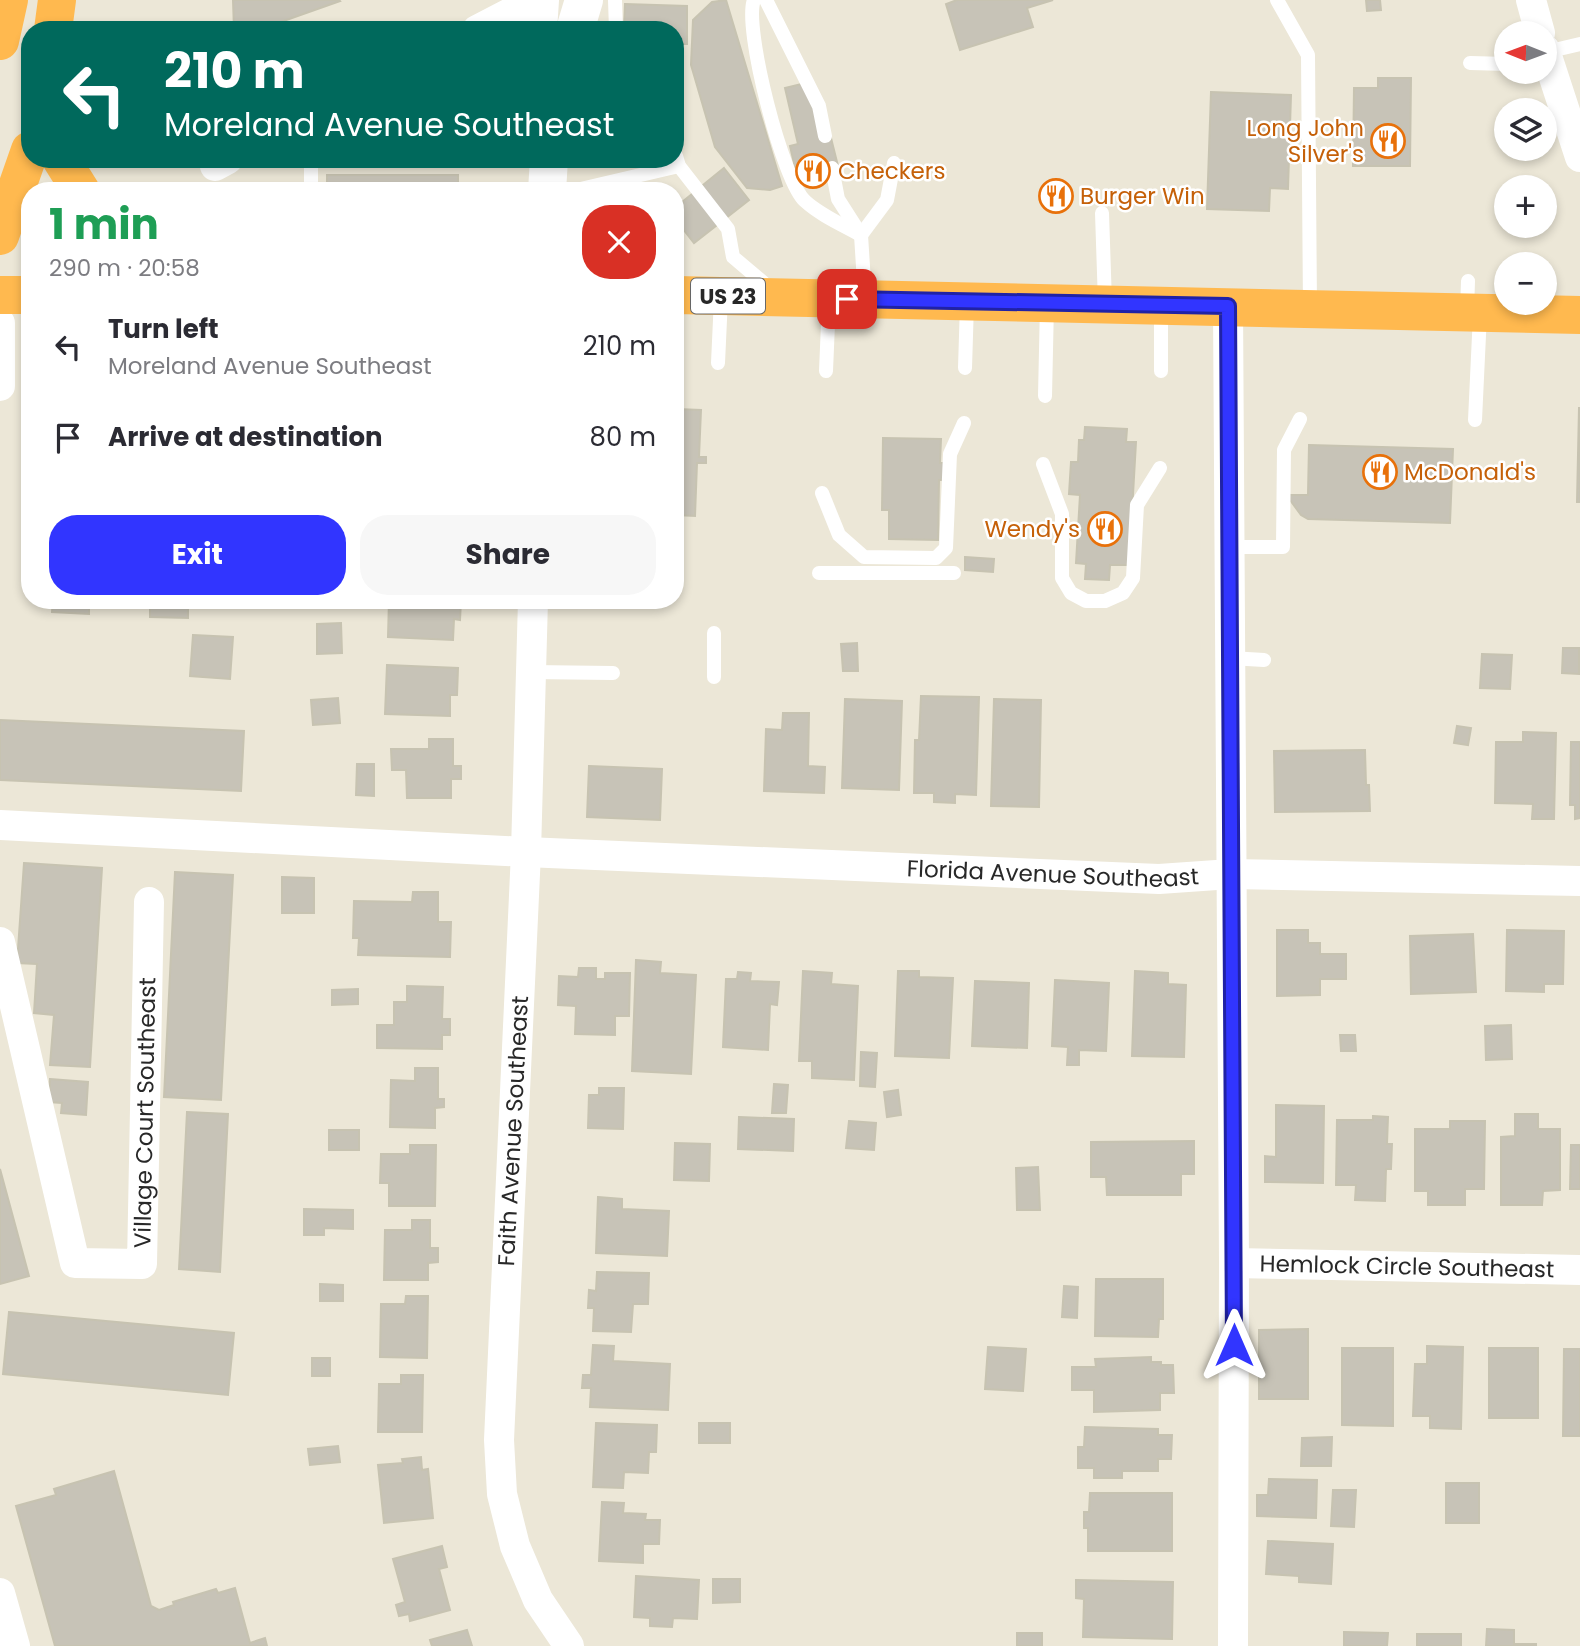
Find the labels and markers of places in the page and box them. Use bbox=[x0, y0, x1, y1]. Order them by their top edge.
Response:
place label: Long John Silver's bbox=[1247, 112, 1364, 170]
restaurant icon: Long John Silver's bbox=[1369, 122, 1407, 160]
restaurant icon: Checkers bbox=[794, 152, 832, 190]
place label: Checkers bbox=[838, 155, 945, 187]
restaurant icon: Burger Win bbox=[1037, 177, 1075, 215]
place label: Burger Win bbox=[1080, 180, 1205, 212]
pin bbox=[817, 269, 877, 329]
restaurant icon: McDonald's bbox=[1361, 453, 1399, 491]
place label: McDonald's bbox=[1404, 456, 1536, 488]
restaurant icon: Wendy's bbox=[1086, 510, 1124, 548]
place label: Wendy's bbox=[984, 513, 1080, 545]

